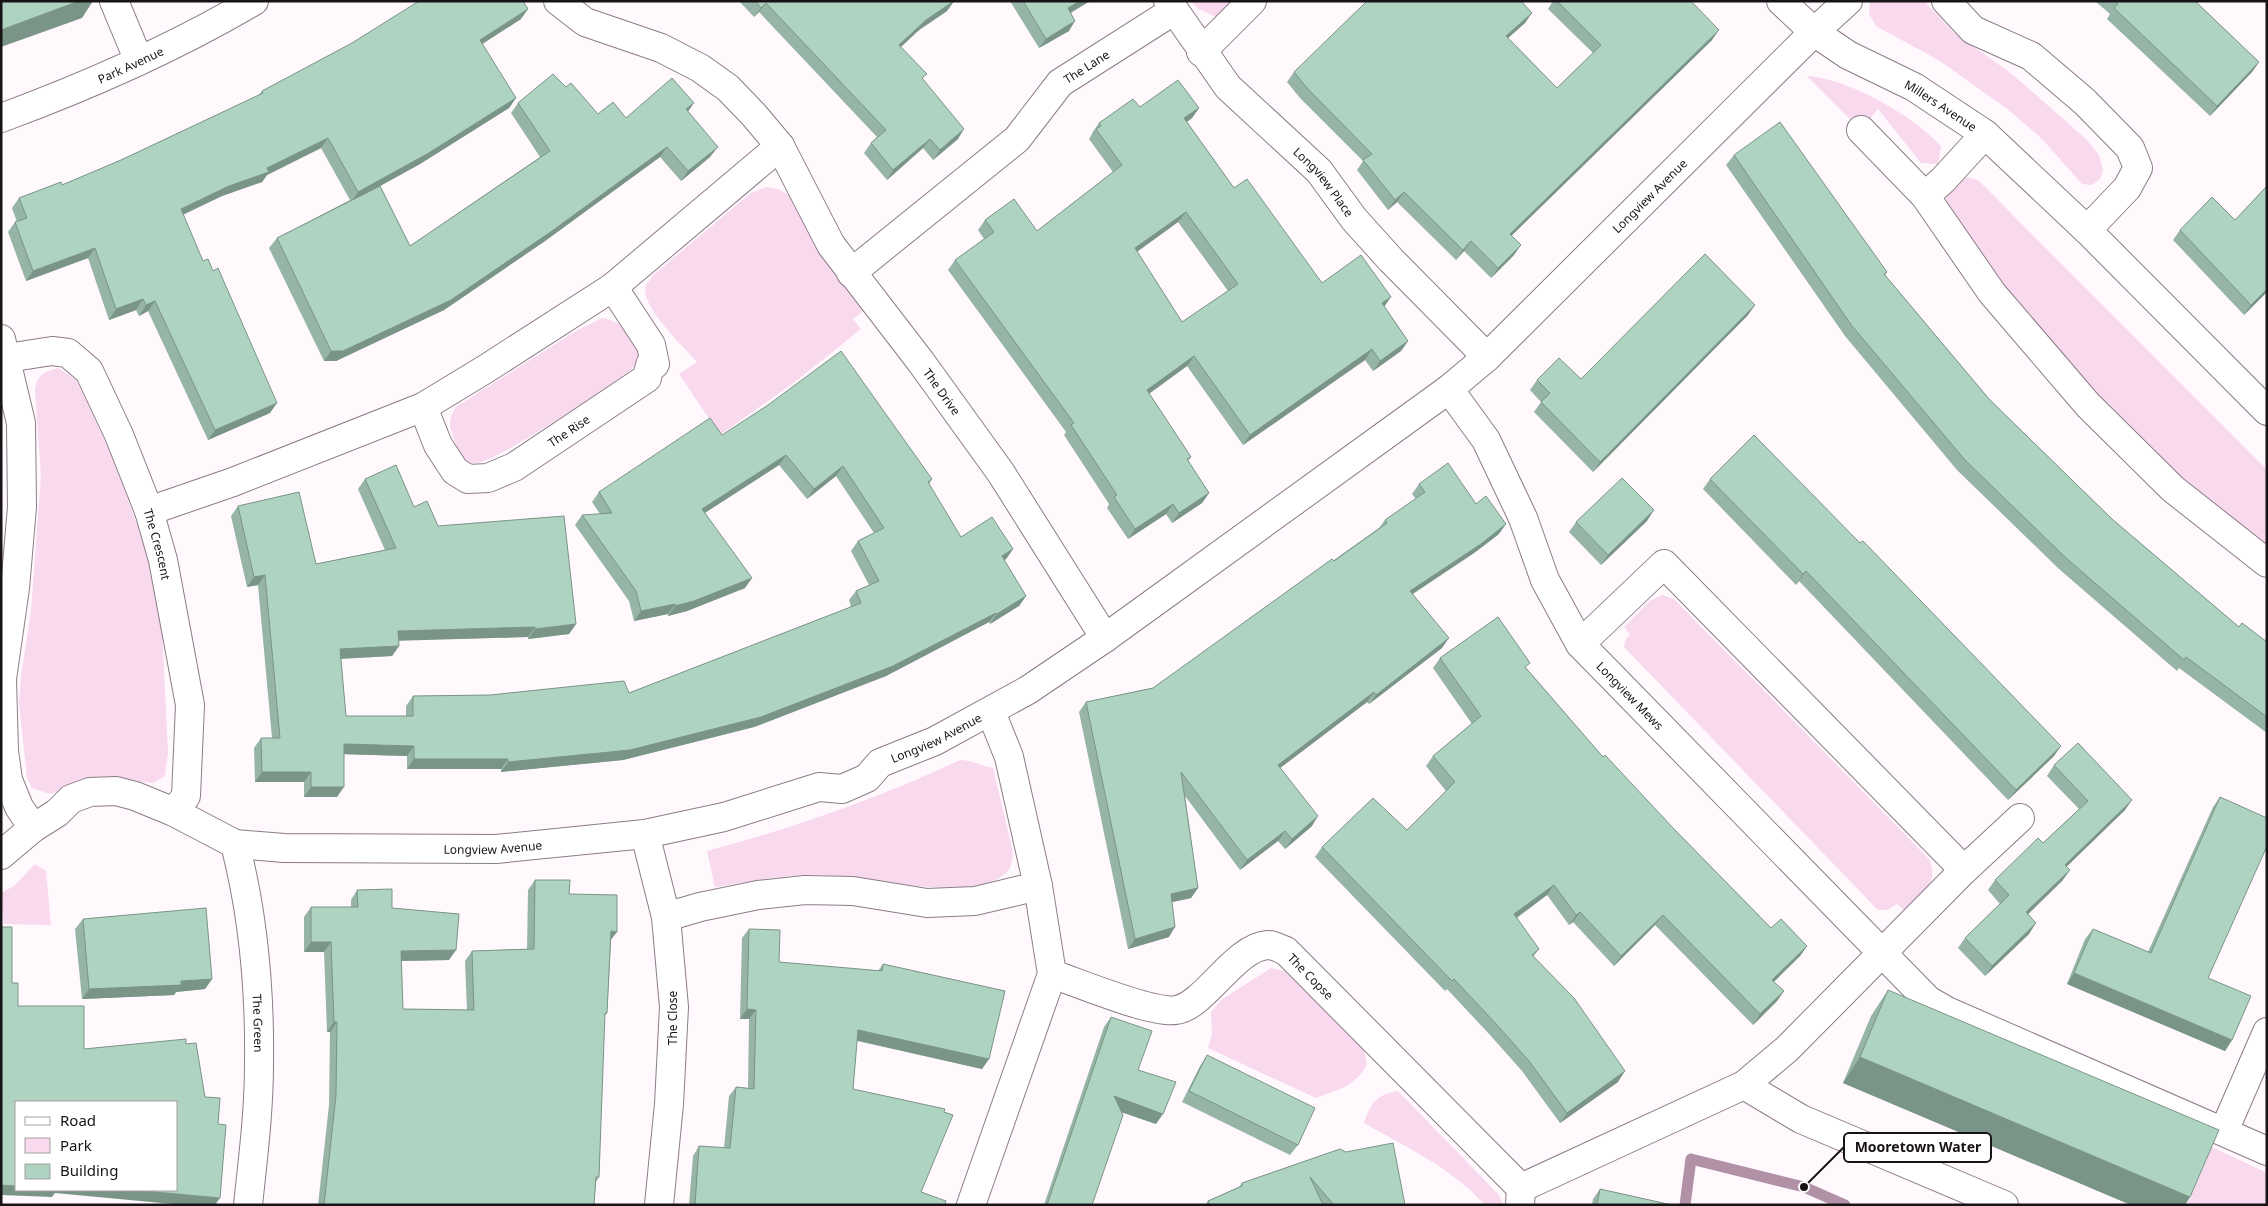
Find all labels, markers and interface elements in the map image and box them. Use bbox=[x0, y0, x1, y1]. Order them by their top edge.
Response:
street label: Park Avenue bbox=[95, 42, 166, 87]
street label: The Lane bbox=[1060, 45, 1113, 87]
street label: Millers Avenue bbox=[1902, 75, 1980, 135]
street label: Longview Place bbox=[1290, 143, 1358, 220]
street label: Longview Avenue bbox=[1608, 155, 1691, 237]
street label: The Drive bbox=[920, 365, 965, 418]
street label: The Rise bbox=[544, 410, 593, 451]
street label: The Crescent bbox=[140, 506, 175, 582]
street label: Longview Mews bbox=[1593, 658, 1668, 733]
street label: Longview Avenue bbox=[888, 709, 985, 766]
street label: Longview Avenue bbox=[443, 836, 543, 858]
street label: The Copse bbox=[1284, 949, 1338, 1003]
street label: The Close bbox=[664, 991, 681, 1045]
street label: The Green bbox=[249, 993, 268, 1052]
legend bbox=[15, 1101, 178, 1191]
text: Road bbox=[60, 1110, 96, 1130]
callout: Mooretown Water bbox=[1844, 1133, 1991, 1162]
text: Park bbox=[60, 1135, 92, 1155]
text: Mooretown Water bbox=[1855, 1137, 1982, 1156]
text: Building bbox=[60, 1160, 118, 1180]

